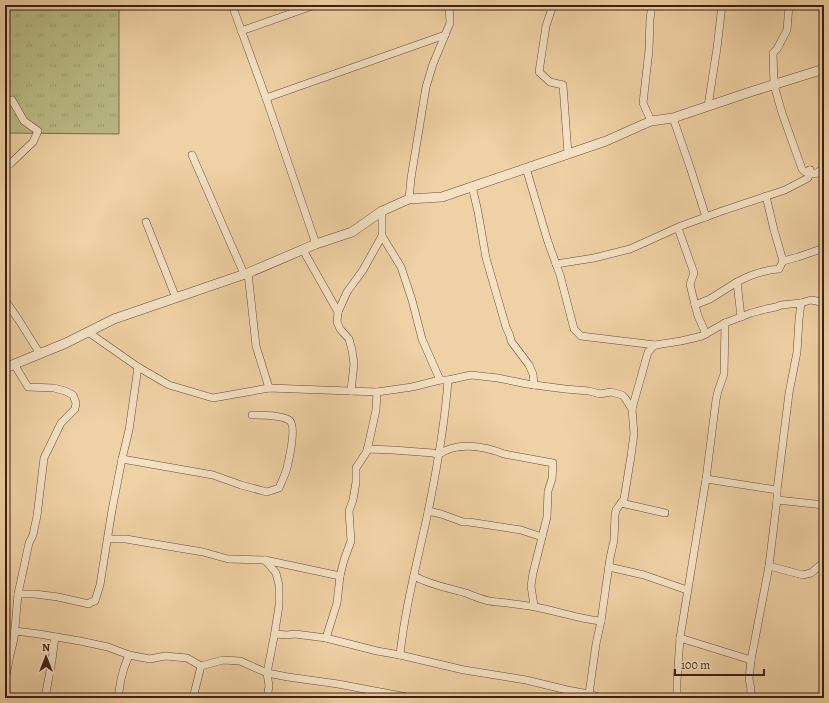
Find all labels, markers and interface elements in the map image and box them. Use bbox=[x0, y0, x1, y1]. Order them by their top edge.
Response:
north arrow bbox=[26, 637, 66, 677]
text: N bbox=[42, 640, 50, 655]
scale bar bbox=[675, 651, 764, 677]
text: 100 m bbox=[681, 657, 710, 673]

